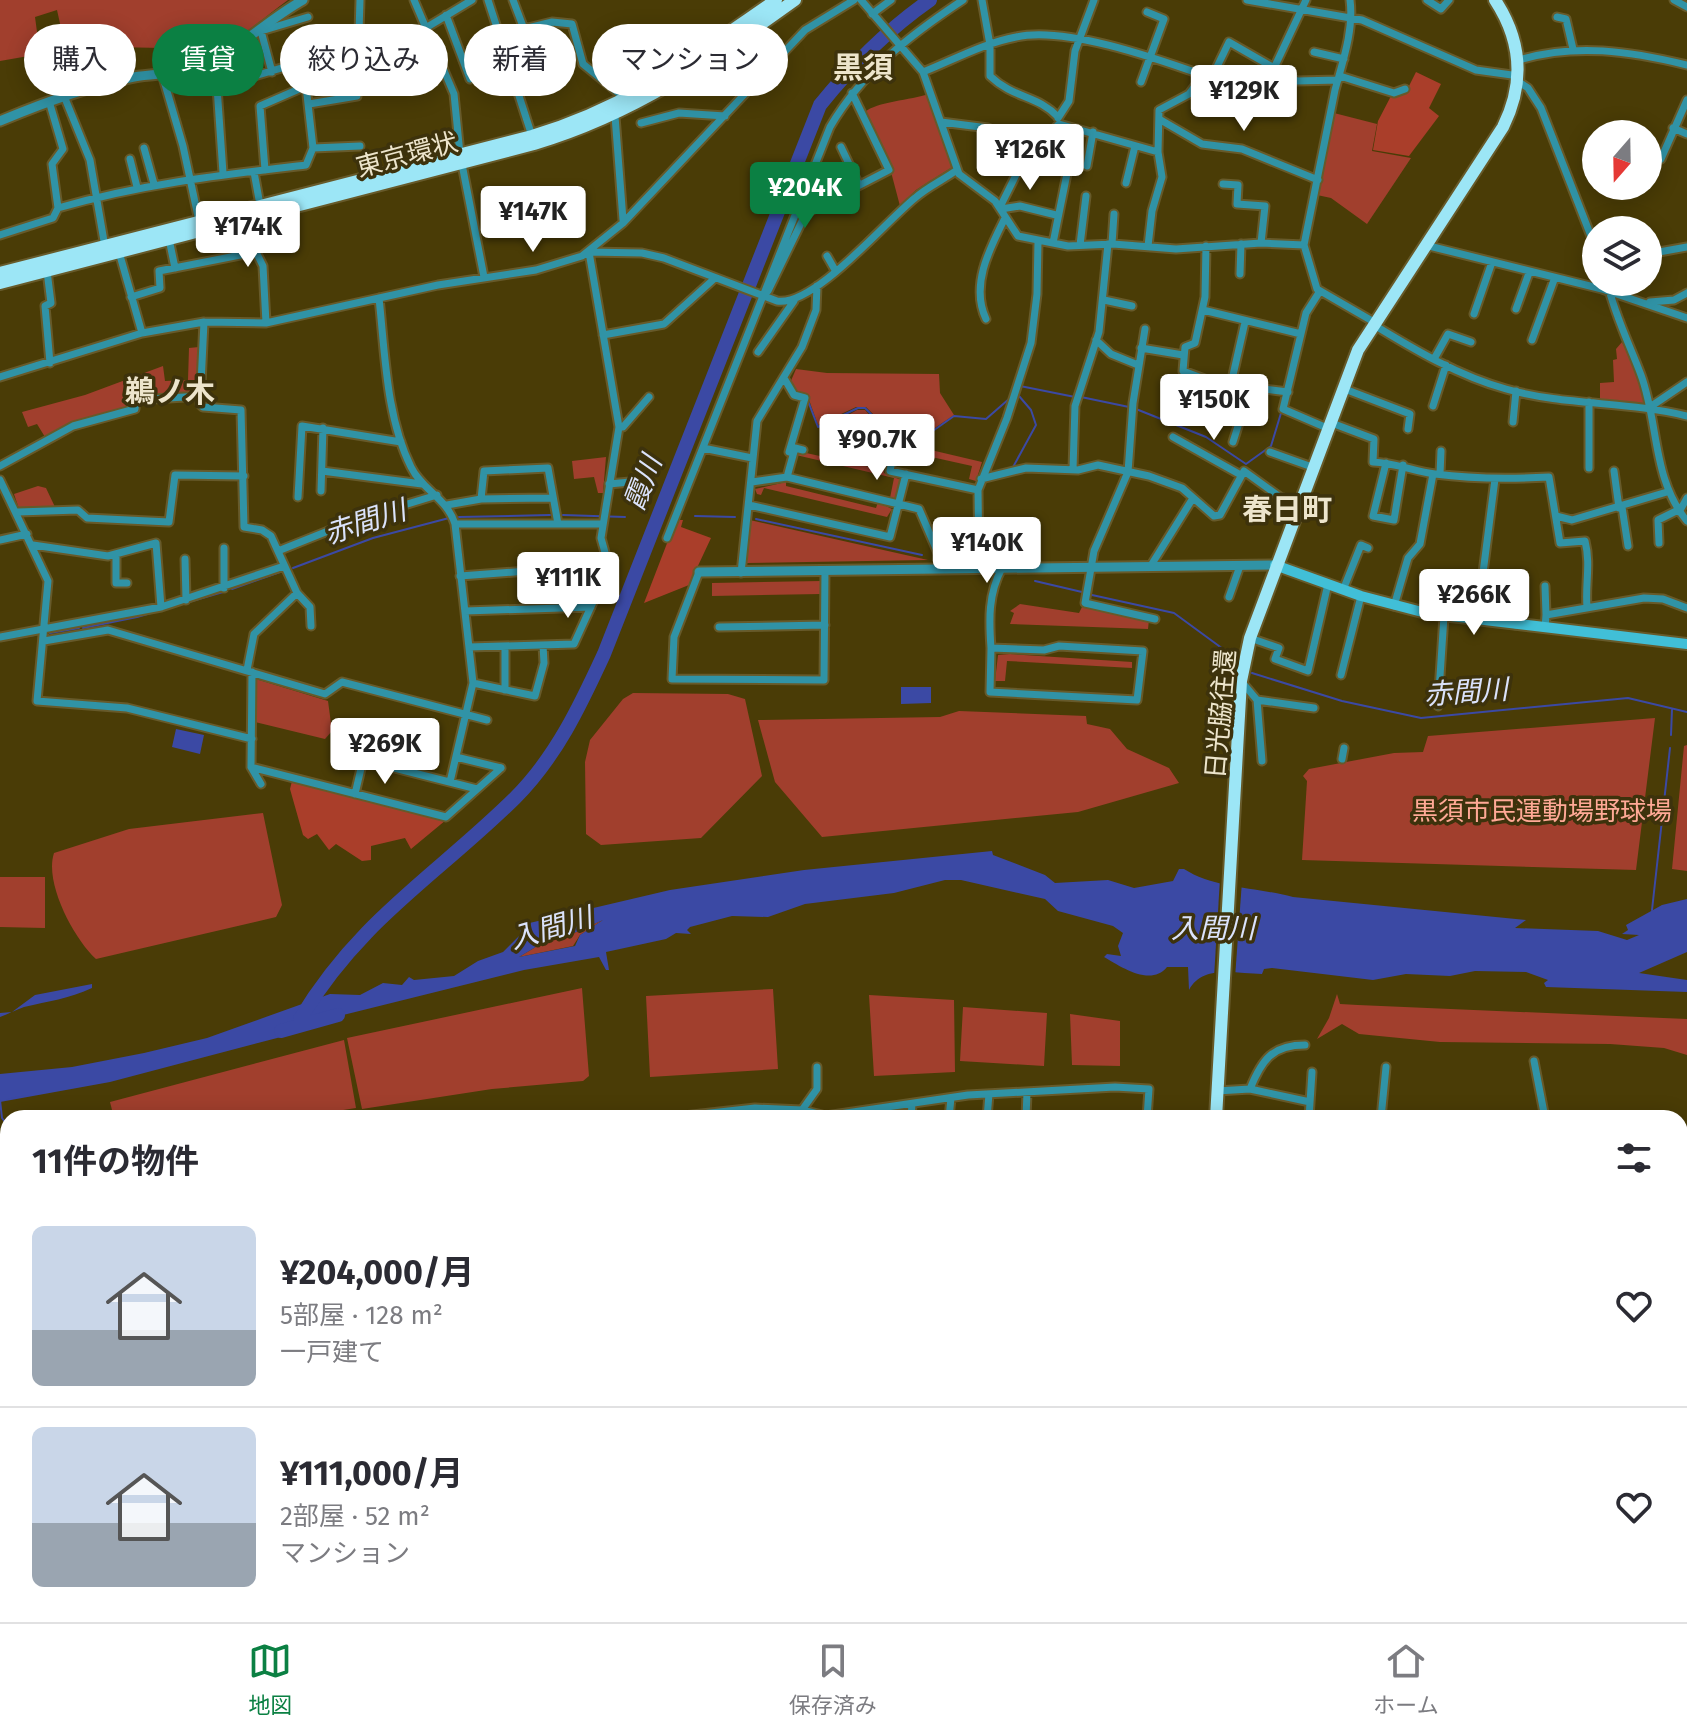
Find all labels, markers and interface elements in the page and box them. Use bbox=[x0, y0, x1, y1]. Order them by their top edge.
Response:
chip: 購入 bbox=[24, 24, 136, 96]
chip: 賃貸 bbox=[152, 24, 264, 96]
chip: 絞り込み bbox=[280, 24, 448, 96]
chip: 新着 bbox=[464, 24, 576, 96]
chip: マンション bbox=[592, 24, 788, 96]
district label: 黒須 bbox=[833, 50, 893, 86]
pin: ¥129K bbox=[1188, 65, 1300, 133]
text: ¥129K bbox=[1209, 75, 1279, 106]
north arrow bbox=[1582, 120, 1662, 200]
map controls bbox=[1582, 120, 1662, 296]
pin: ¥126K bbox=[974, 124, 1086, 192]
street label: 東京環状 bbox=[353, 127, 461, 183]
text: ¥126K bbox=[995, 134, 1065, 165]
pin: ¥204K bbox=[749, 162, 861, 230]
text: ¥204K bbox=[768, 172, 842, 203]
pin: ¥147K bbox=[477, 186, 589, 254]
text: ¥147K bbox=[499, 196, 567, 227]
pin: ¥174K bbox=[192, 201, 304, 269]
text: ¥174K bbox=[214, 211, 282, 242]
button: layers bbox=[1582, 216, 1662, 296]
district label: 鵜ノ木 bbox=[125, 374, 215, 410]
pin: ¥150K bbox=[1158, 374, 1270, 442]
text: ¥150K bbox=[1178, 384, 1250, 415]
pin: ¥90.7K bbox=[812, 414, 942, 482]
text: ¥90.7K bbox=[837, 424, 917, 455]
water label: 霞川 bbox=[618, 448, 670, 515]
water label: 赤間川 bbox=[320, 492, 413, 551]
district label: 春日町 bbox=[1242, 492, 1332, 528]
pin: ¥140K bbox=[931, 517, 1043, 585]
text: ¥140K bbox=[951, 527, 1023, 558]
pin: ¥111K bbox=[512, 552, 624, 620]
text: ¥111K bbox=[535, 562, 601, 593]
pin: ¥266K bbox=[1418, 569, 1530, 637]
text: ¥266K bbox=[1437, 579, 1511, 610]
street label: 日光脇往還 bbox=[1200, 648, 1242, 780]
water label: 赤間川 bbox=[1423, 672, 1512, 711]
pin: ¥269K bbox=[329, 718, 441, 786]
text: ¥269K bbox=[348, 728, 422, 759]
park label: 黒須市民運動場野球場 bbox=[1412, 796, 1672, 827]
water label: 入間川 bbox=[506, 900, 599, 955]
water label: 入間川 bbox=[1171, 912, 1258, 945]
icon: filters bbox=[1612, 1136, 1656, 1180]
text: 11件の物件 bbox=[32, 1141, 199, 1182]
text: ¥204,000/月 bbox=[280, 1252, 475, 1293]
icon: home bbox=[96, 1258, 192, 1354]
icon: heart bbox=[1612, 1284, 1656, 1328]
text: 5部屋 · 128 m² bbox=[280, 1300, 443, 1331]
text: 一戸建て bbox=[280, 1337, 384, 1368]
text: ¥111,000/月 bbox=[280, 1453, 463, 1494]
icon: home bbox=[96, 1459, 192, 1555]
icon: heart bbox=[1612, 1485, 1656, 1529]
text: 2部屋 · 52 m² bbox=[280, 1501, 430, 1532]
text: マンション bbox=[280, 1538, 410, 1569]
tab: 地図 bbox=[248, 1639, 292, 1719]
tab: 保存済み bbox=[789, 1639, 877, 1719]
tab: ホーム bbox=[1373, 1639, 1439, 1719]

